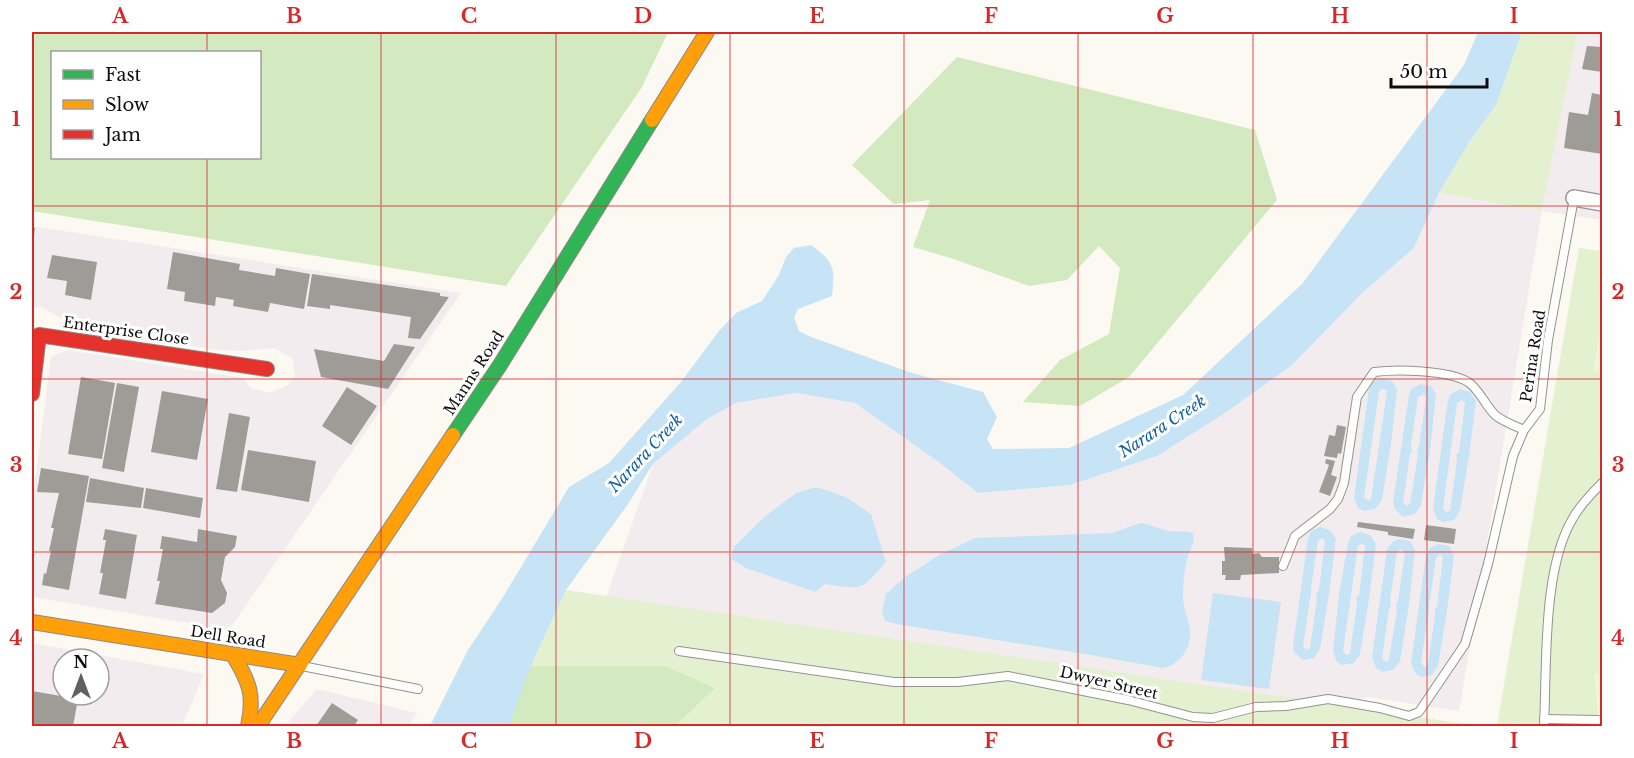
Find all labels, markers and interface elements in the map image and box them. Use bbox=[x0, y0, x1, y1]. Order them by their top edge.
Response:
text: A bbox=[111, 4, 129, 28]
text: B bbox=[286, 4, 302, 28]
text: C bbox=[461, 4, 477, 28]
text: D bbox=[634, 4, 652, 28]
text: E bbox=[809, 4, 825, 28]
text: F bbox=[984, 4, 998, 28]
text: G bbox=[1156, 4, 1174, 28]
text: H bbox=[1331, 4, 1350, 28]
text: I bbox=[1510, 4, 1518, 28]
legend bbox=[51, 51, 261, 159]
scale bar bbox=[1391, 51, 1487, 89]
text: 50 m bbox=[1400, 61, 1448, 83]
text: Fast bbox=[105, 64, 142, 86]
text: Slow bbox=[105, 94, 150, 116]
text: 1 bbox=[12, 107, 21, 131]
text: 1 bbox=[1614, 107, 1623, 131]
text: Jam bbox=[103, 124, 141, 146]
text: 2 bbox=[9, 280, 23, 304]
text: 2 bbox=[1611, 280, 1625, 304]
street label: Perina Road bbox=[1516, 308, 1549, 404]
street label: Enterprise Close bbox=[62, 312, 190, 349]
street label: Manns Road bbox=[439, 327, 508, 418]
water label: Narara Creek bbox=[1114, 390, 1209, 462]
water label: Narara Creek bbox=[603, 410, 686, 497]
text: 3 bbox=[10, 453, 22, 477]
text: 3 bbox=[1612, 453, 1624, 477]
street label: Dell Road bbox=[189, 621, 267, 652]
text: 4 bbox=[9, 626, 23, 650]
text: 4 bbox=[1611, 626, 1625, 650]
north arrow bbox=[51, 647, 111, 707]
text: N bbox=[73, 652, 89, 672]
street label: Dwyer Street bbox=[1058, 662, 1160, 703]
text: A bbox=[111, 729, 129, 753]
text: B bbox=[286, 729, 302, 753]
text: C bbox=[461, 729, 477, 753]
text: D bbox=[634, 729, 652, 753]
text: E bbox=[809, 729, 825, 753]
text: F bbox=[984, 729, 998, 753]
text: G bbox=[1156, 729, 1174, 753]
text: H bbox=[1331, 729, 1350, 753]
text: I bbox=[1510, 729, 1518, 753]

